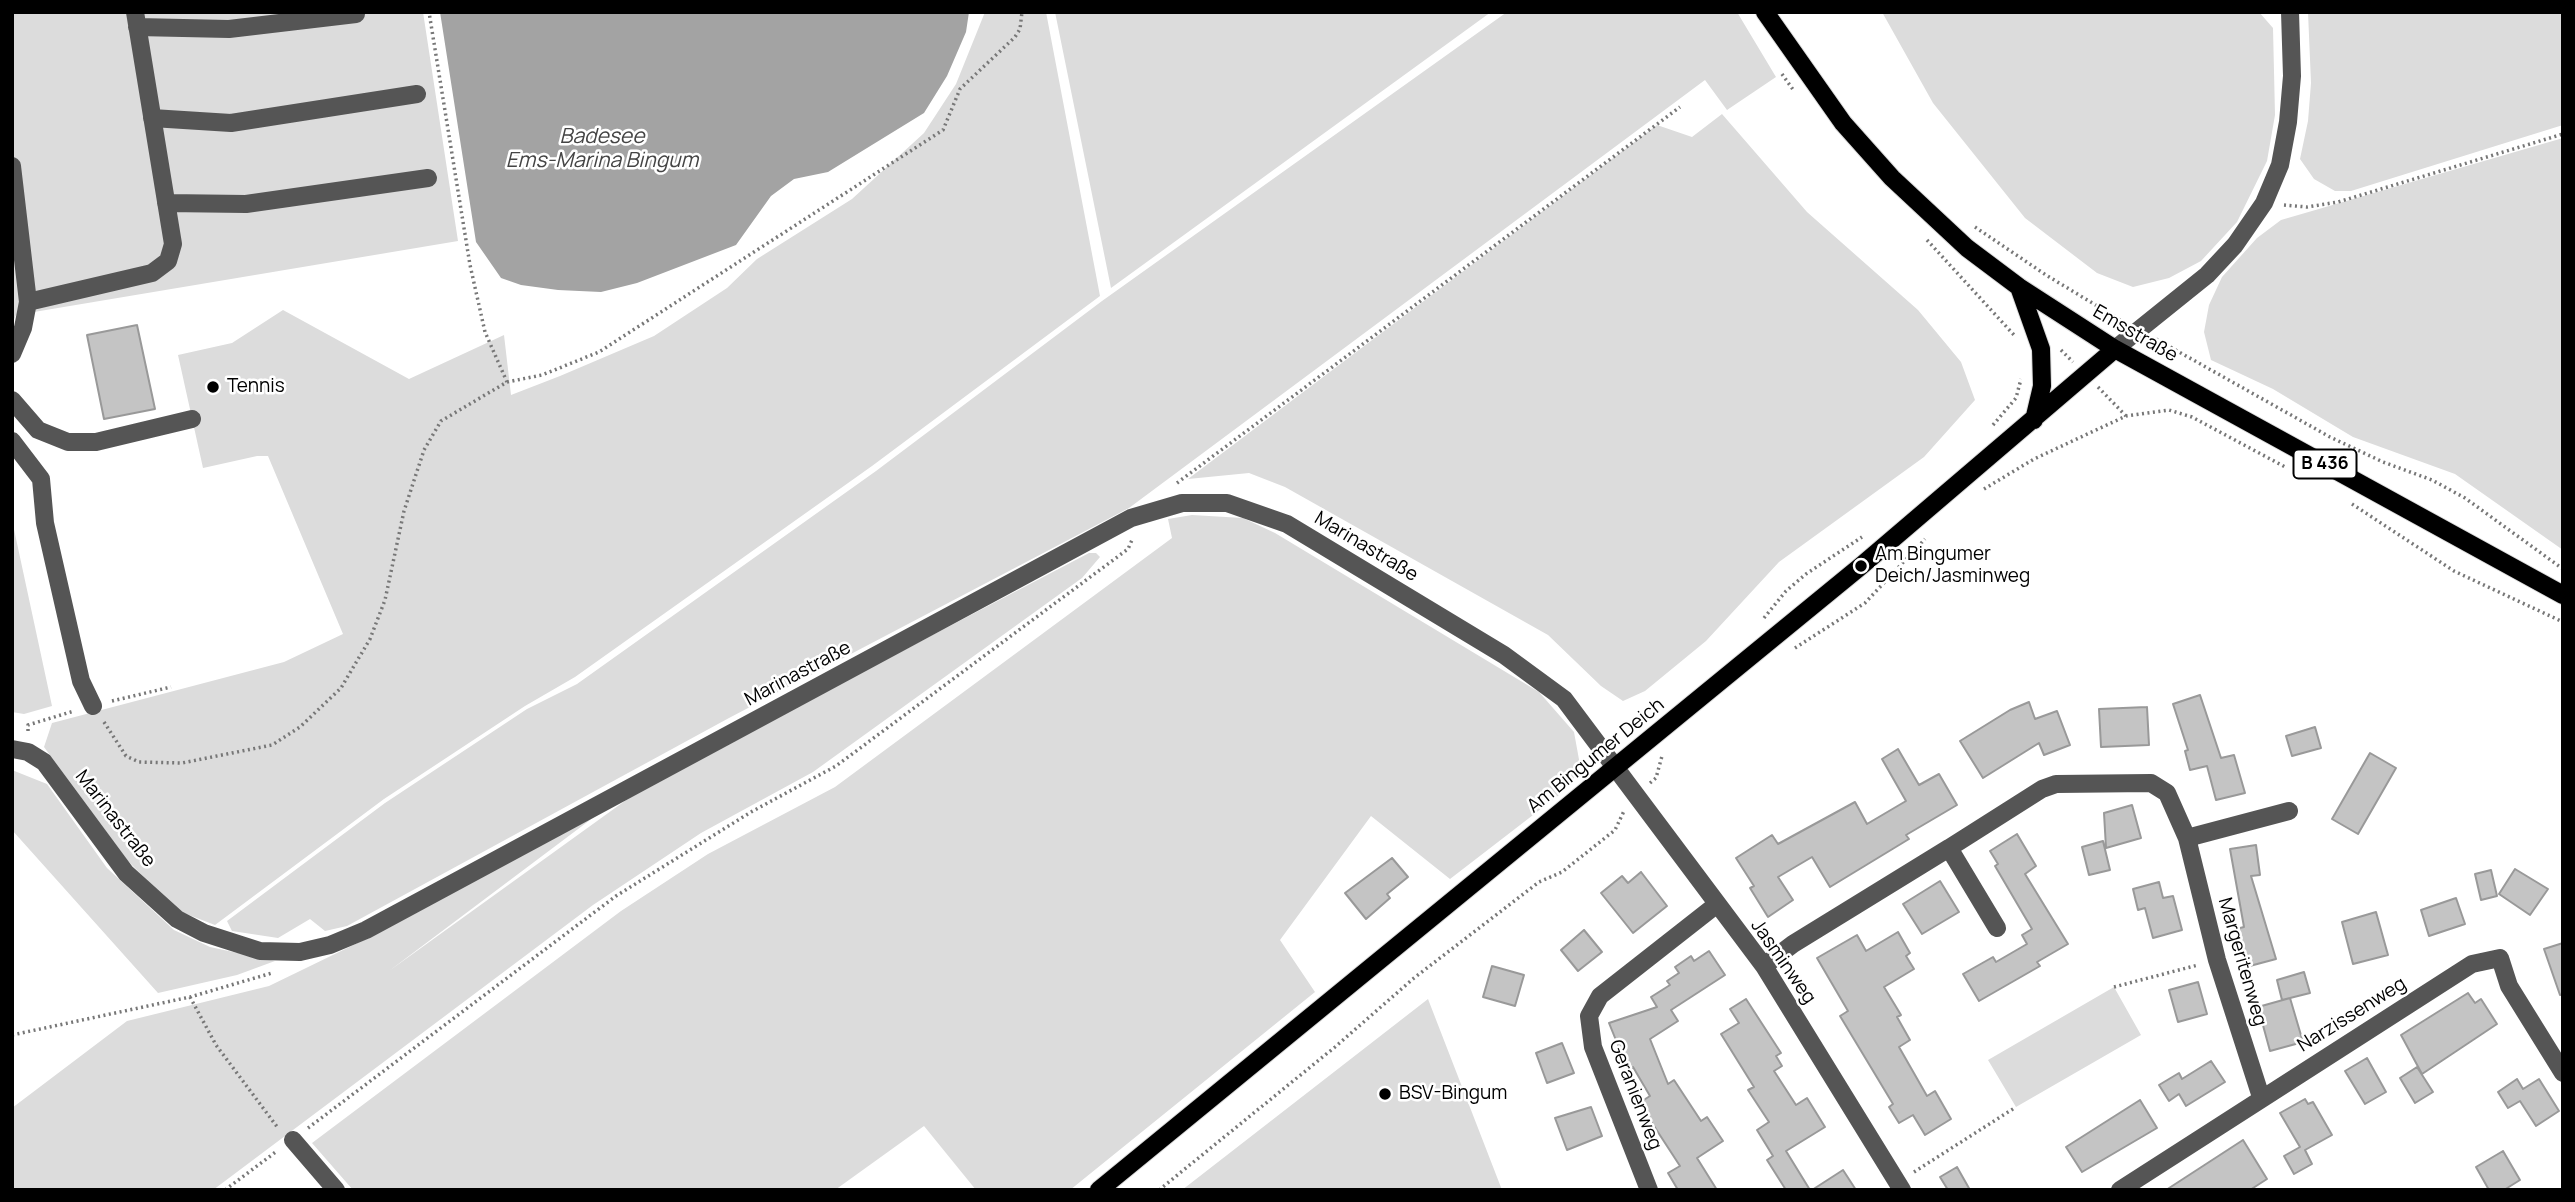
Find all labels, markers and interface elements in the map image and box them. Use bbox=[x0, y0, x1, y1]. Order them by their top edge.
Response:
water label: Badesee Ems-Marina Bingum bbox=[506, 124, 698, 174]
street label: Emsstraße bbox=[2089, 301, 2181, 367]
place label: Tennis bbox=[227, 376, 285, 398]
marker: Tennis bbox=[205, 379, 221, 395]
road number: B 436 bbox=[2294, 450, 2356, 478]
street label: Marinastraße bbox=[1310, 507, 1422, 587]
place label: Am Bingumer Deich/Jasminweg bbox=[1875, 544, 2030, 588]
marker: Am Bingumer Deich/Jasminweg bbox=[1853, 558, 1869, 574]
street label: Marinastraße bbox=[741, 637, 855, 711]
street label: Am Bingumer Deich bbox=[1523, 694, 1669, 818]
street label: Marinastraße bbox=[70, 766, 160, 872]
street label: Margeritenweg bbox=[2213, 895, 2271, 1029]
street label: Jasminweg bbox=[1746, 915, 1820, 1009]
street label: Narzissenweg bbox=[2294, 973, 2410, 1057]
street label: Geranienweg bbox=[1604, 1037, 1666, 1153]
place label: BSV-Bingum bbox=[1399, 1083, 1507, 1105]
marker: BSV-Bingum bbox=[1377, 1086, 1393, 1102]

